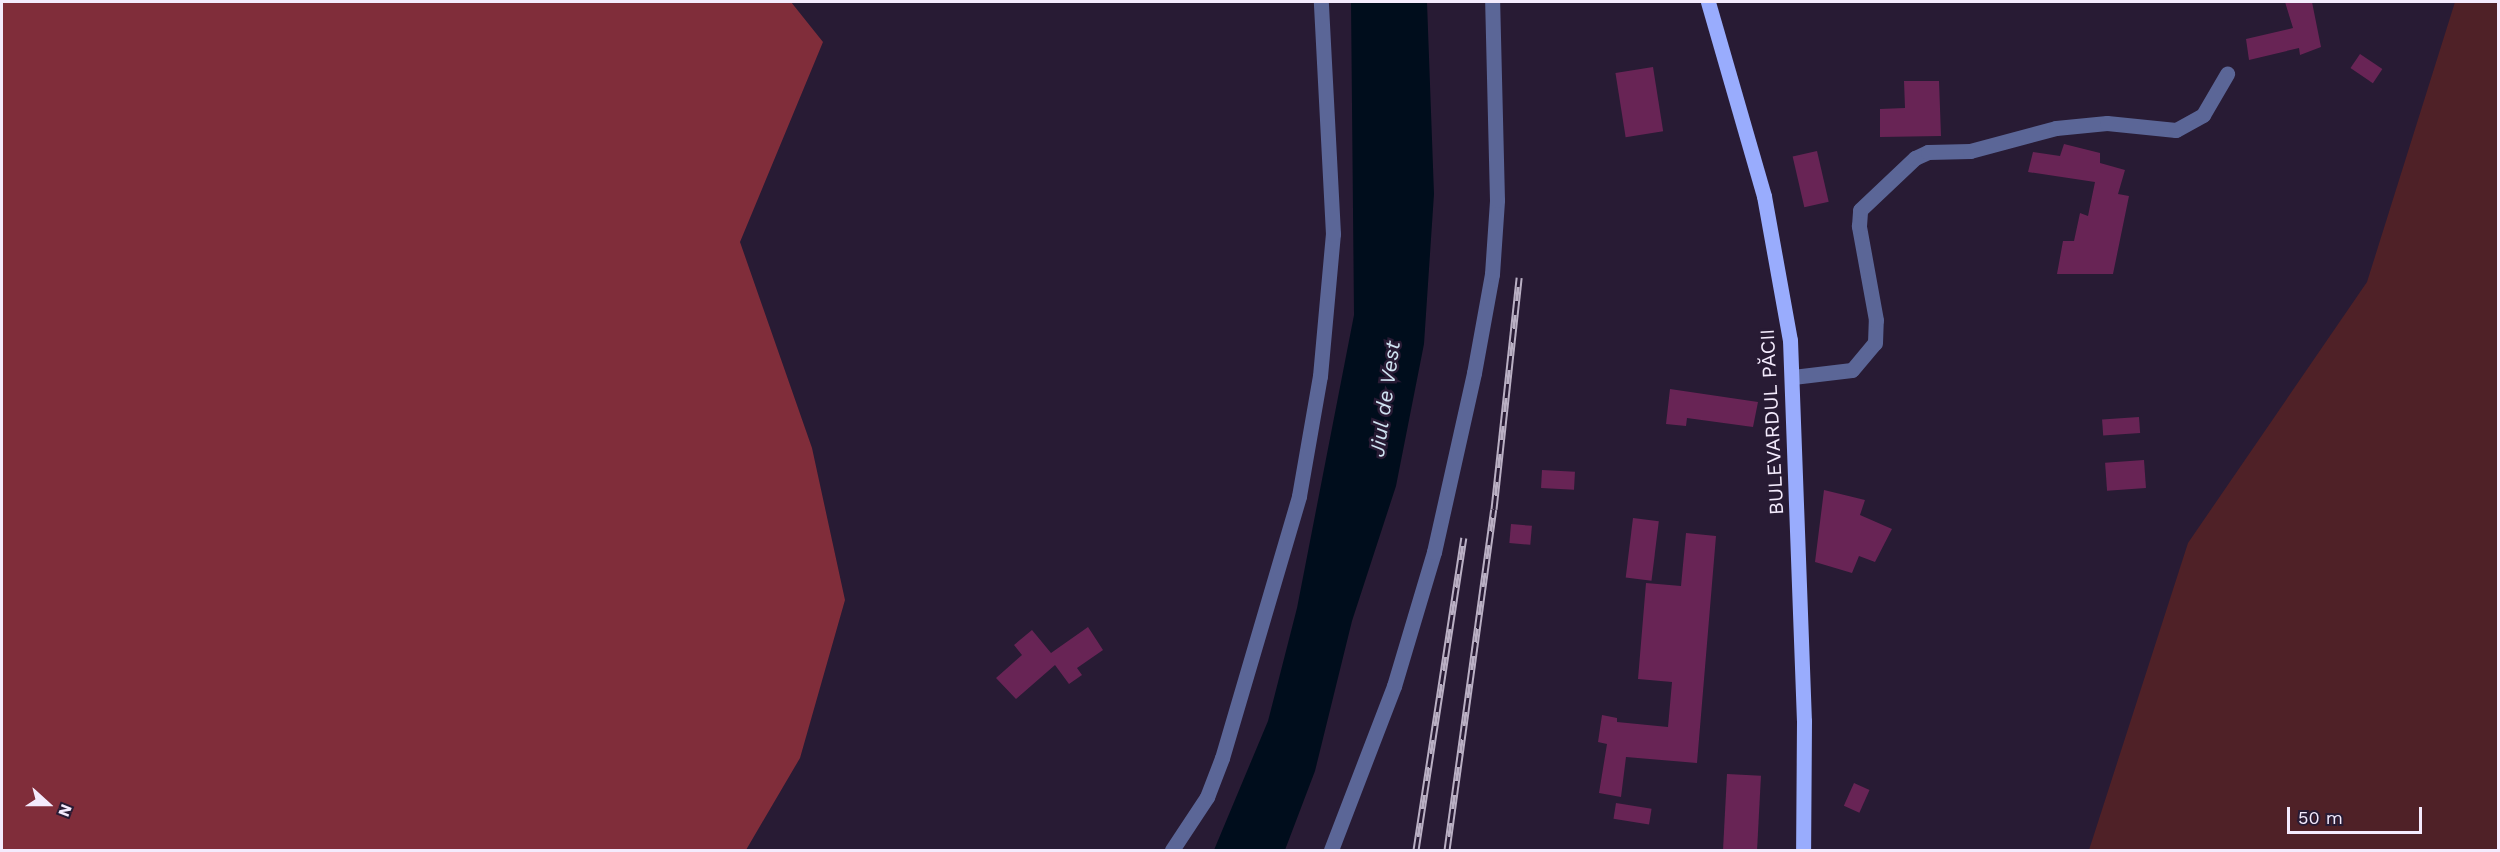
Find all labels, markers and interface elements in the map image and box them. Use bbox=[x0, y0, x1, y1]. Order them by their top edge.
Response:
street label: BULEVARDUL PĂCII bbox=[1755, 328, 1789, 516]
water label: Jiul de Vest bbox=[1364, 339, 1406, 459]
north arrow bbox=[18, 774, 78, 834]
scale bar bbox=[2290, 795, 2425, 833]
text: N bbox=[54, 802, 76, 820]
text: 50 m bbox=[2298, 807, 2343, 828]

